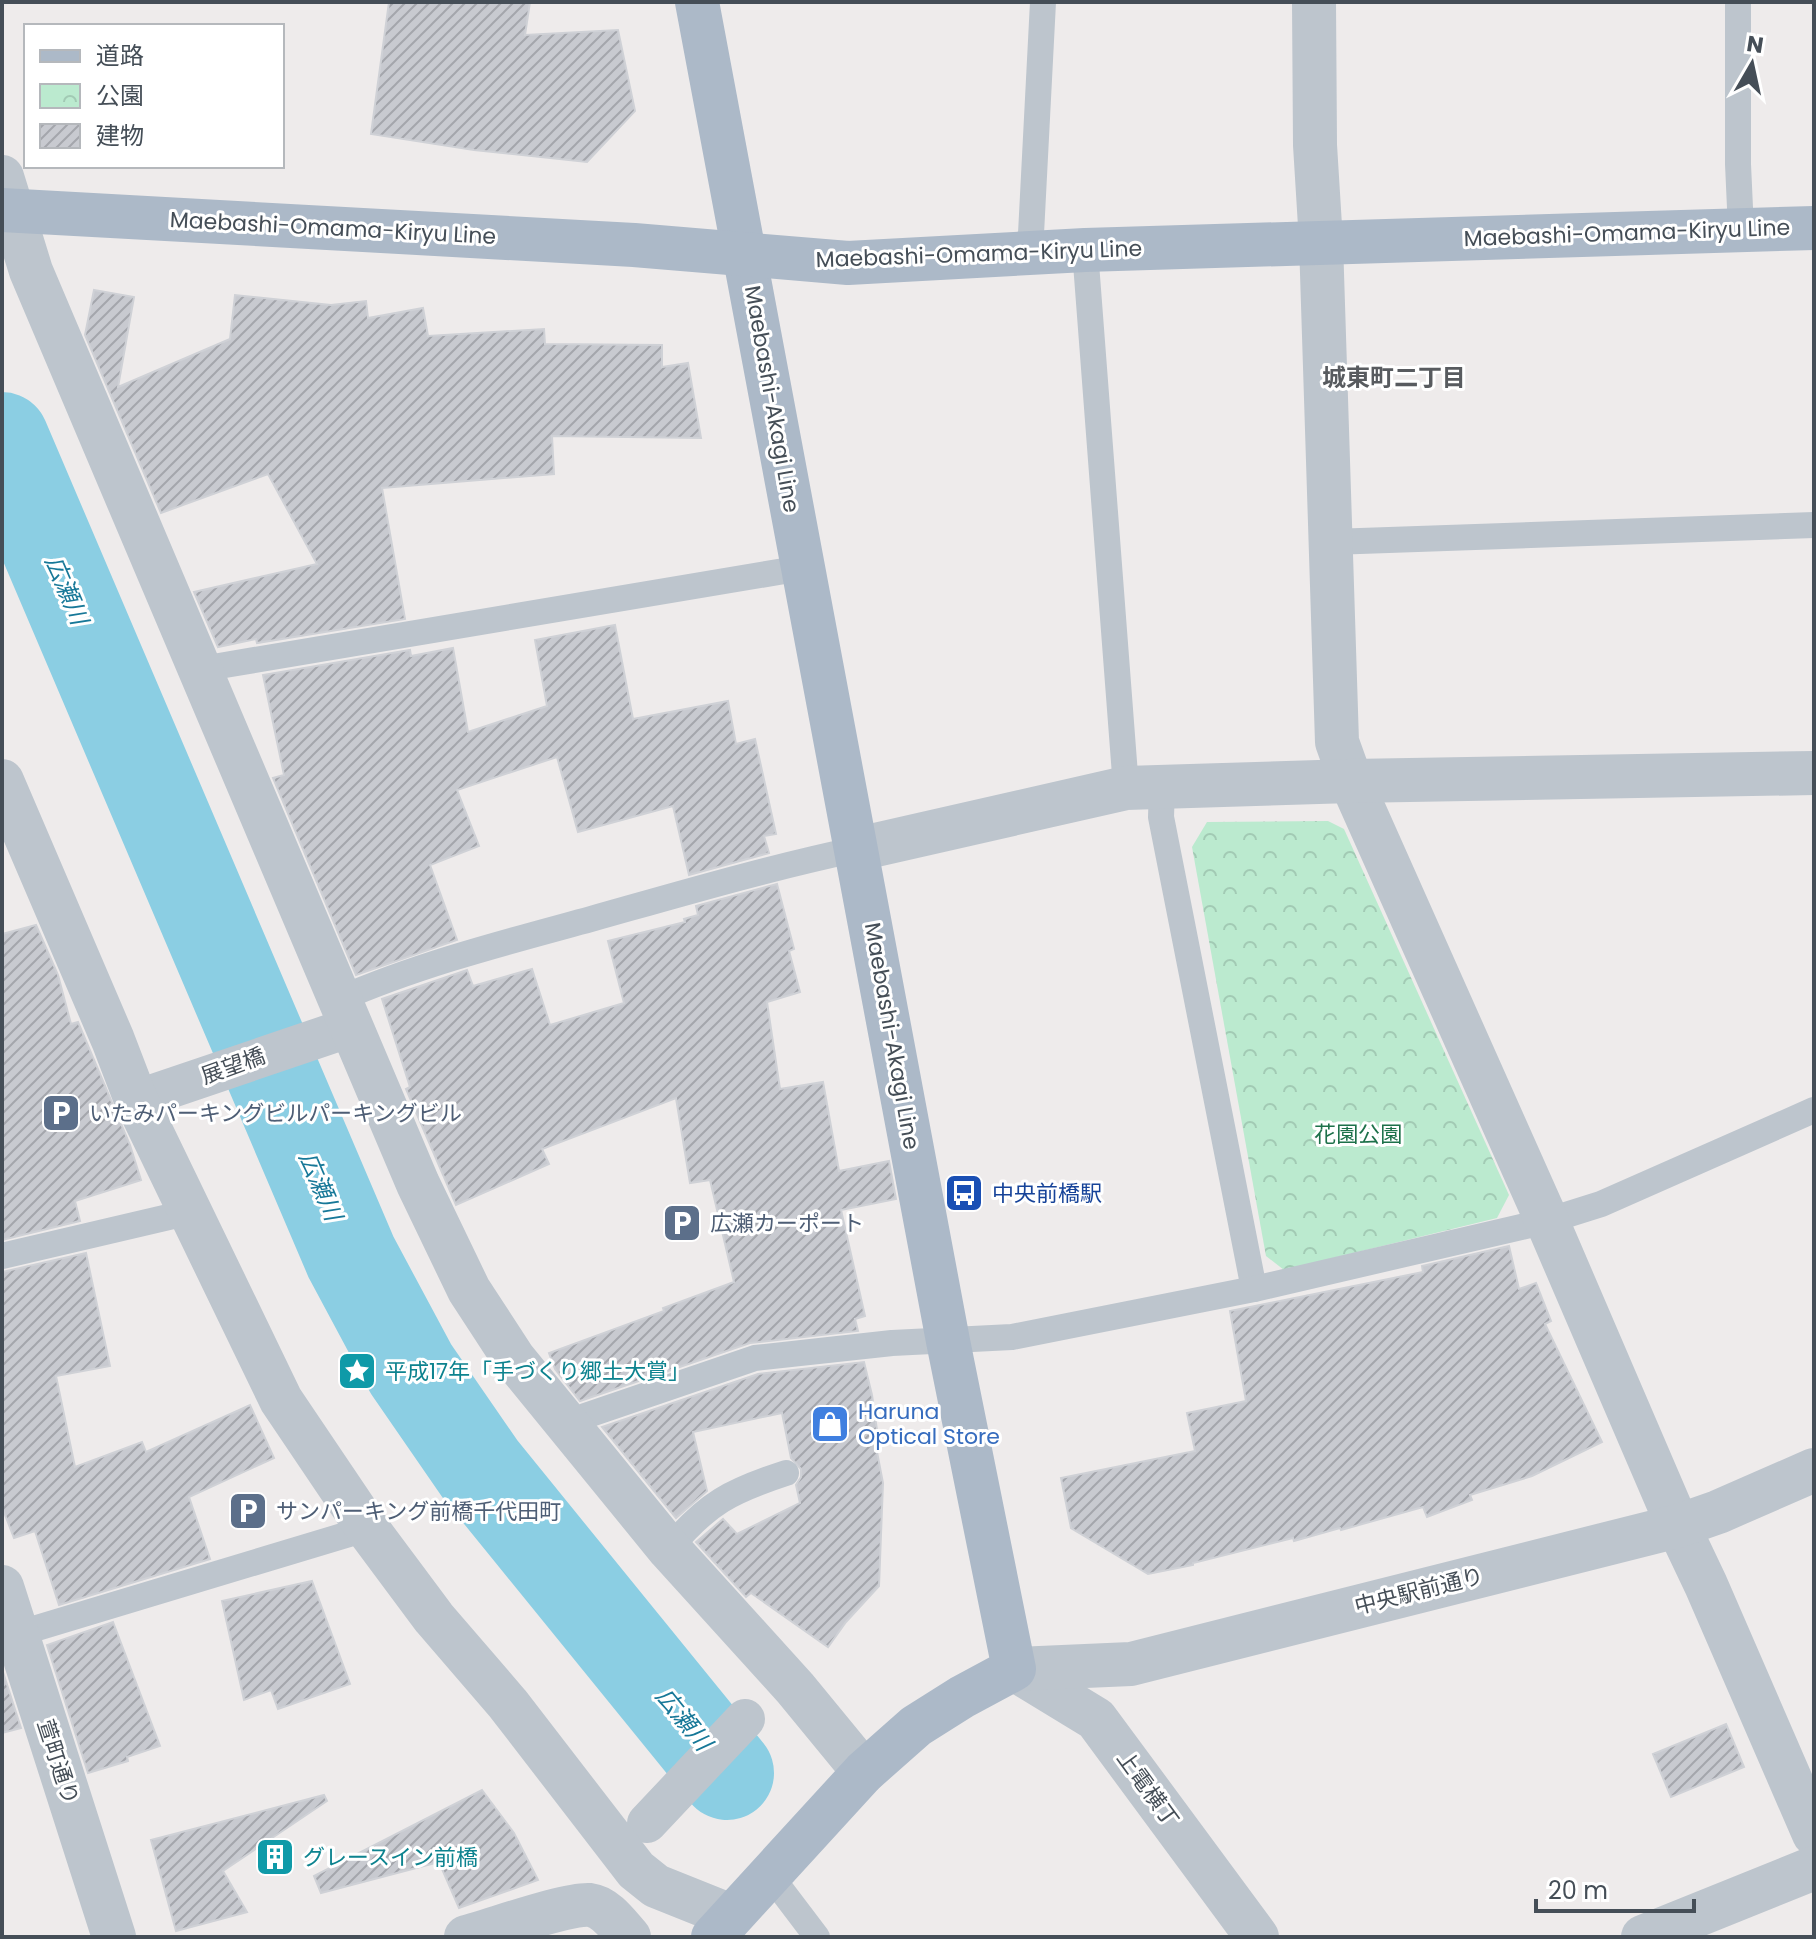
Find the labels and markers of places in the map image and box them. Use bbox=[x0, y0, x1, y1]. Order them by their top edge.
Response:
parking icon: いたみパーキングビルパーキングビル bbox=[40, 1092, 82, 1134]
place label: いたみパーキングビルパーキングビル bbox=[89, 1098, 462, 1129]
bus stop icon: 中央前橋駅 bbox=[943, 1172, 985, 1214]
place label: 中央前橋駅 bbox=[992, 1178, 1102, 1209]
parking icon: 広瀬カーポート bbox=[661, 1202, 703, 1244]
place label: 広瀬カーポート bbox=[710, 1208, 864, 1239]
place icon: 平成17年「手づくり郷土大賞」 bbox=[336, 1350, 378, 1392]
place label: 平成17年「手づくり郷土大賞」 bbox=[385, 1356, 690, 1387]
place label: Haruna Optical Store bbox=[858, 1396, 1000, 1452]
shop icon: Haruna Optical Store bbox=[809, 1403, 851, 1445]
parking icon: サンパーキング前橋千代田町 bbox=[227, 1490, 269, 1532]
place label: サンパーキング前橋千代田町 bbox=[276, 1496, 561, 1527]
building icon: グレースイン前橋 bbox=[254, 1836, 296, 1878]
place label: グレースイン前橋 bbox=[303, 1842, 478, 1873]

